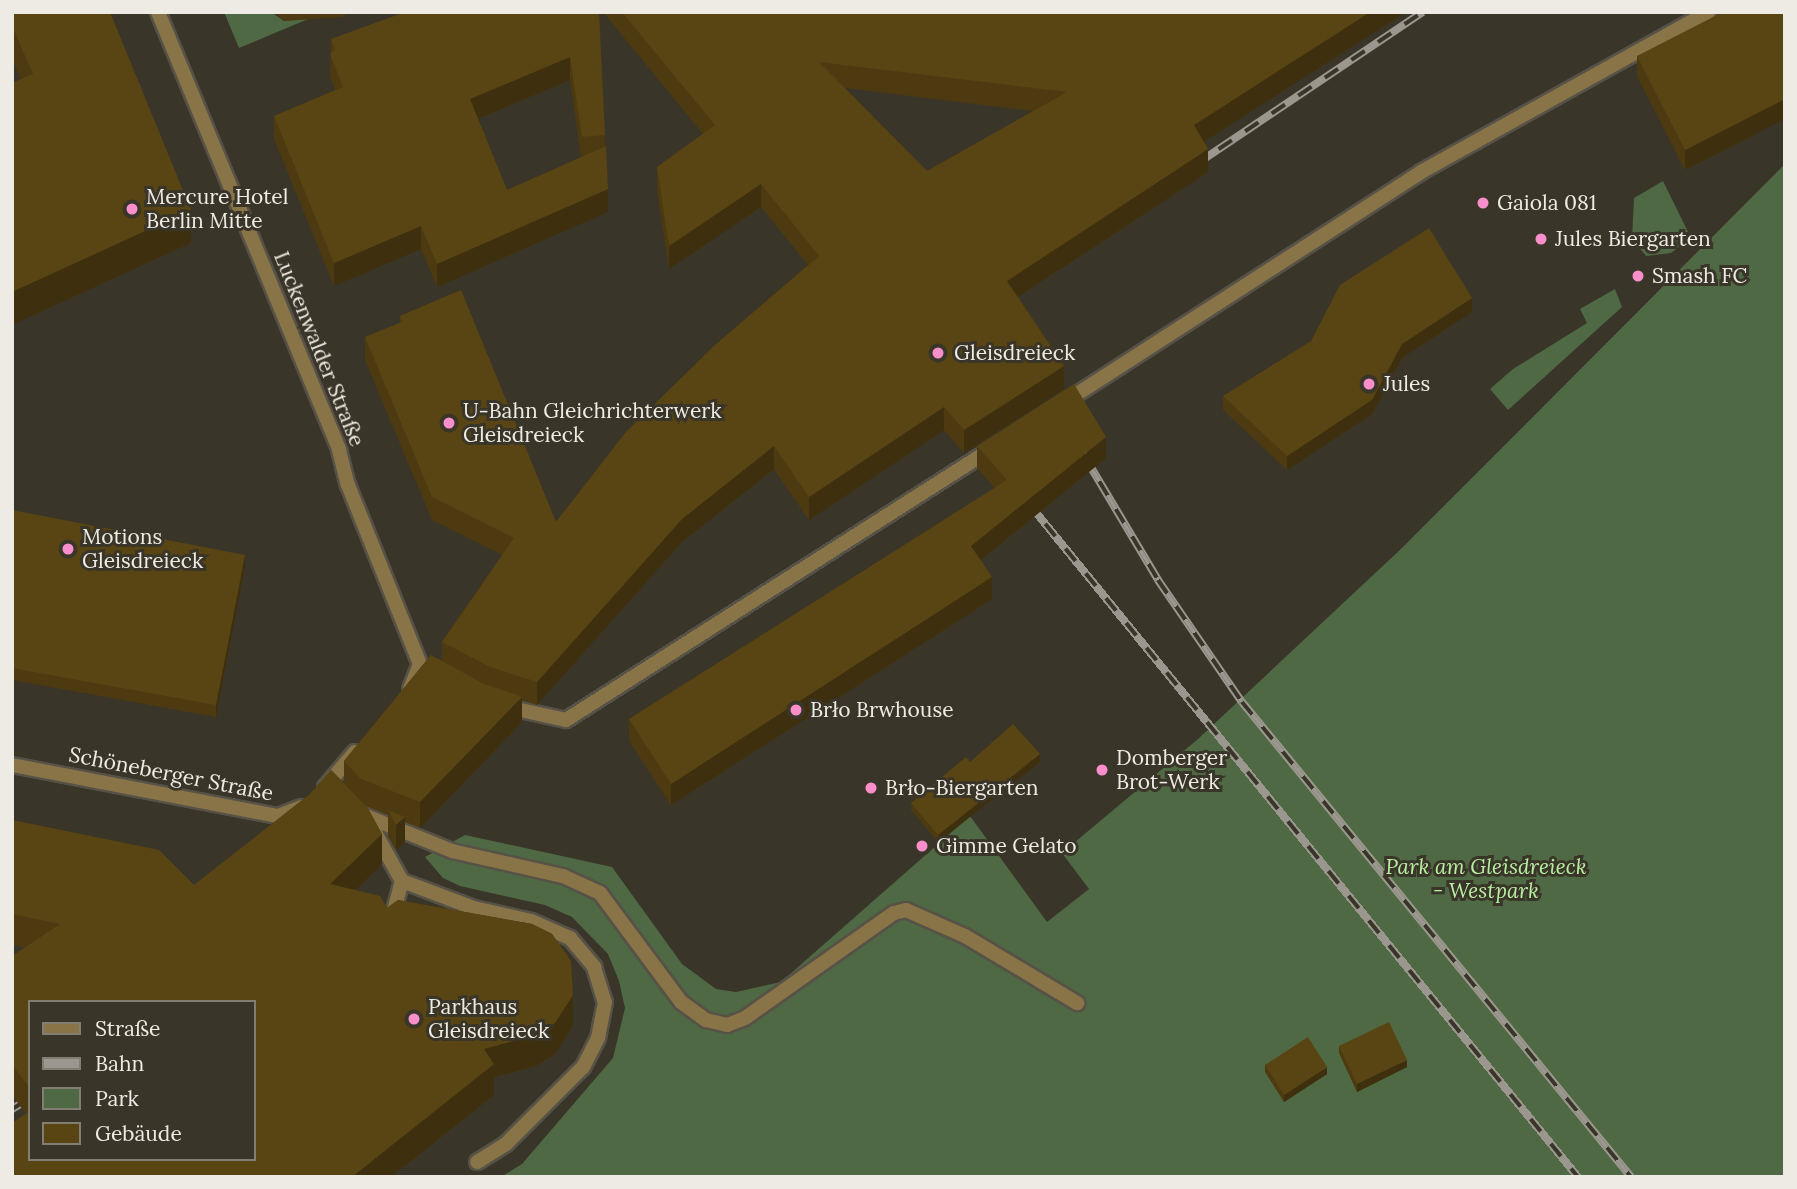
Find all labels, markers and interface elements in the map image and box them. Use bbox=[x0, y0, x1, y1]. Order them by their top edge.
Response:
place label: Mercure Hotel Berlin Mitte bbox=[146, 184, 288, 234]
place label: Gaiola 081 bbox=[1497, 190, 1597, 216]
marker: Gaiola 081 bbox=[1475, 195, 1491, 211]
marker: Mercure Hotel Berlin Mitte bbox=[124, 201, 140, 217]
place label: Jules Biergarten bbox=[1555, 226, 1711, 252]
marker: Jules Biergarten bbox=[1533, 231, 1549, 247]
street label: Luckenwalder Straße bbox=[268, 248, 370, 450]
place label: Smash FC bbox=[1652, 263, 1747, 289]
marker: Smash FC bbox=[1630, 268, 1646, 284]
place label: Gleisdreieck bbox=[954, 340, 1075, 366]
marker: Gleisdreieck bbox=[928, 343, 948, 363]
place label: Jules bbox=[1383, 371, 1430, 397]
marker: Jules bbox=[1361, 376, 1377, 392]
place label: U-Bahn Gleichrichterwerk Gleisdreieck bbox=[463, 398, 722, 448]
marker: U-Bahn Gleichrichterwerk Gleisdreieck bbox=[441, 415, 457, 431]
place label: Motions Gleisdreieck bbox=[82, 524, 203, 574]
marker: Motions Gleisdreieck bbox=[60, 541, 76, 557]
place label: Brło Brwhouse bbox=[810, 697, 954, 723]
marker: Brło Brwhouse bbox=[788, 702, 804, 718]
street label: Schöneberger Straße bbox=[67, 742, 275, 806]
place label: Domberger Brot-Werk bbox=[1116, 745, 1227, 795]
marker: Domberger Brot-Werk bbox=[1094, 762, 1110, 778]
place label: Brło-Biergarten bbox=[885, 775, 1039, 801]
marker: Brło-Biergarten bbox=[863, 780, 879, 796]
place label: Gimme Gelato bbox=[936, 833, 1077, 859]
marker: Gimme Gelato bbox=[914, 838, 930, 854]
park label: Park am Gleisdreieck - Westpark bbox=[1385, 854, 1587, 904]
place label: Parkhaus Gleisdreieck bbox=[428, 994, 549, 1044]
legend bbox=[28, 1000, 256, 1161]
marker: Parkhaus Gleisdreieck bbox=[406, 1011, 422, 1027]
text: Straße bbox=[95, 1015, 160, 1042]
text: Bahn bbox=[95, 1050, 144, 1077]
text: Park bbox=[95, 1085, 139, 1112]
text: Gebäude bbox=[95, 1120, 182, 1147]

